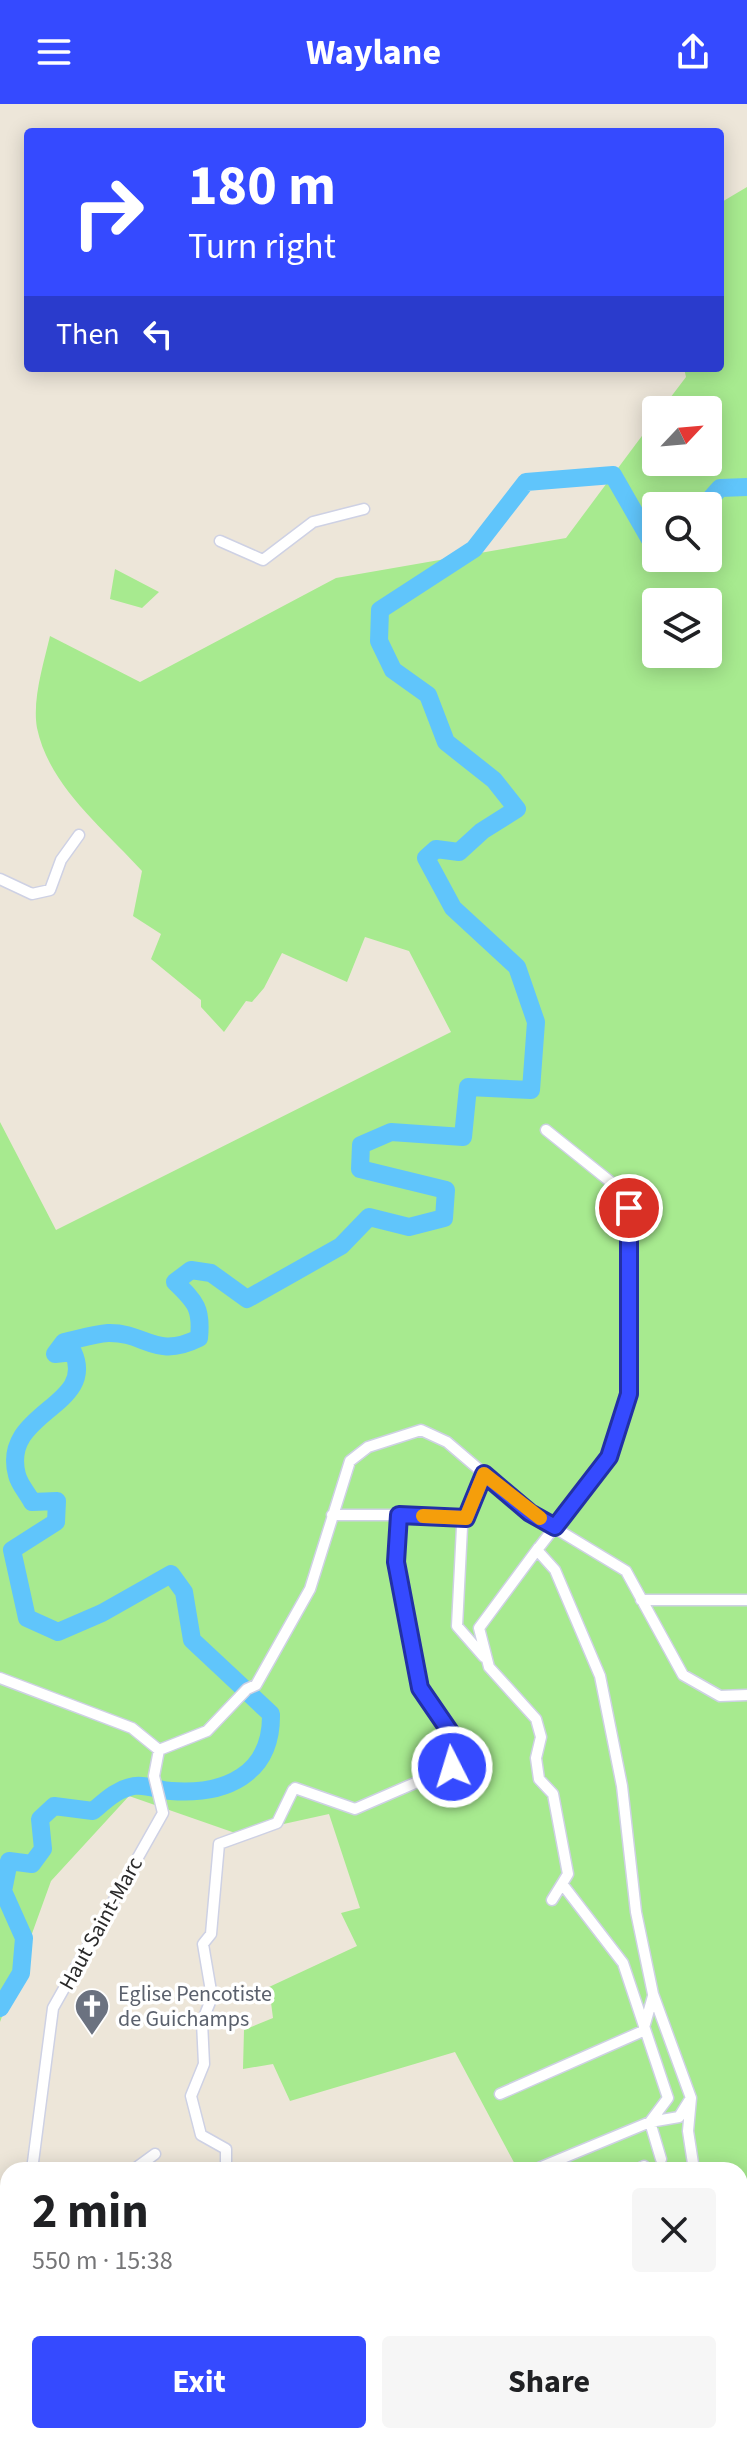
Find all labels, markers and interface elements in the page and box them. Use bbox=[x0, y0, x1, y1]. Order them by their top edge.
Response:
text: Waylane bbox=[306, 27, 441, 78]
icon: menu bbox=[32, 30, 76, 74]
icon: share bbox=[671, 30, 715, 74]
text: 180 m bbox=[188, 147, 336, 226]
icon: right bbox=[56, 160, 160, 264]
text: Turn right bbox=[188, 221, 336, 272]
icon: left bbox=[136, 312, 180, 356]
text: Then bbox=[56, 313, 120, 356]
north arrow bbox=[642, 396, 722, 476]
map controls bbox=[642, 396, 722, 668]
button: search bbox=[642, 492, 722, 572]
button: layers bbox=[642, 588, 722, 668]
pin bbox=[595, 1174, 663, 1242]
icon: arrive bbox=[607, 1186, 651, 1230]
position arrow bbox=[410, 1725, 494, 1809]
street label: Haut Saint-Marc bbox=[51, 1851, 151, 1996]
place label: Eglise Pencotiste de Guichamps bbox=[118, 1978, 272, 2035]
church icon: Eglise Pencotiste de Guichamps bbox=[73, 1987, 111, 2037]
text: 2 min bbox=[32, 2178, 149, 2246]
button: close bbox=[632, 2188, 716, 2272]
text: 550 m · 15:38 bbox=[32, 2242, 173, 2279]
button: Exit bbox=[32, 2336, 366, 2428]
button: Share bbox=[382, 2336, 716, 2428]

